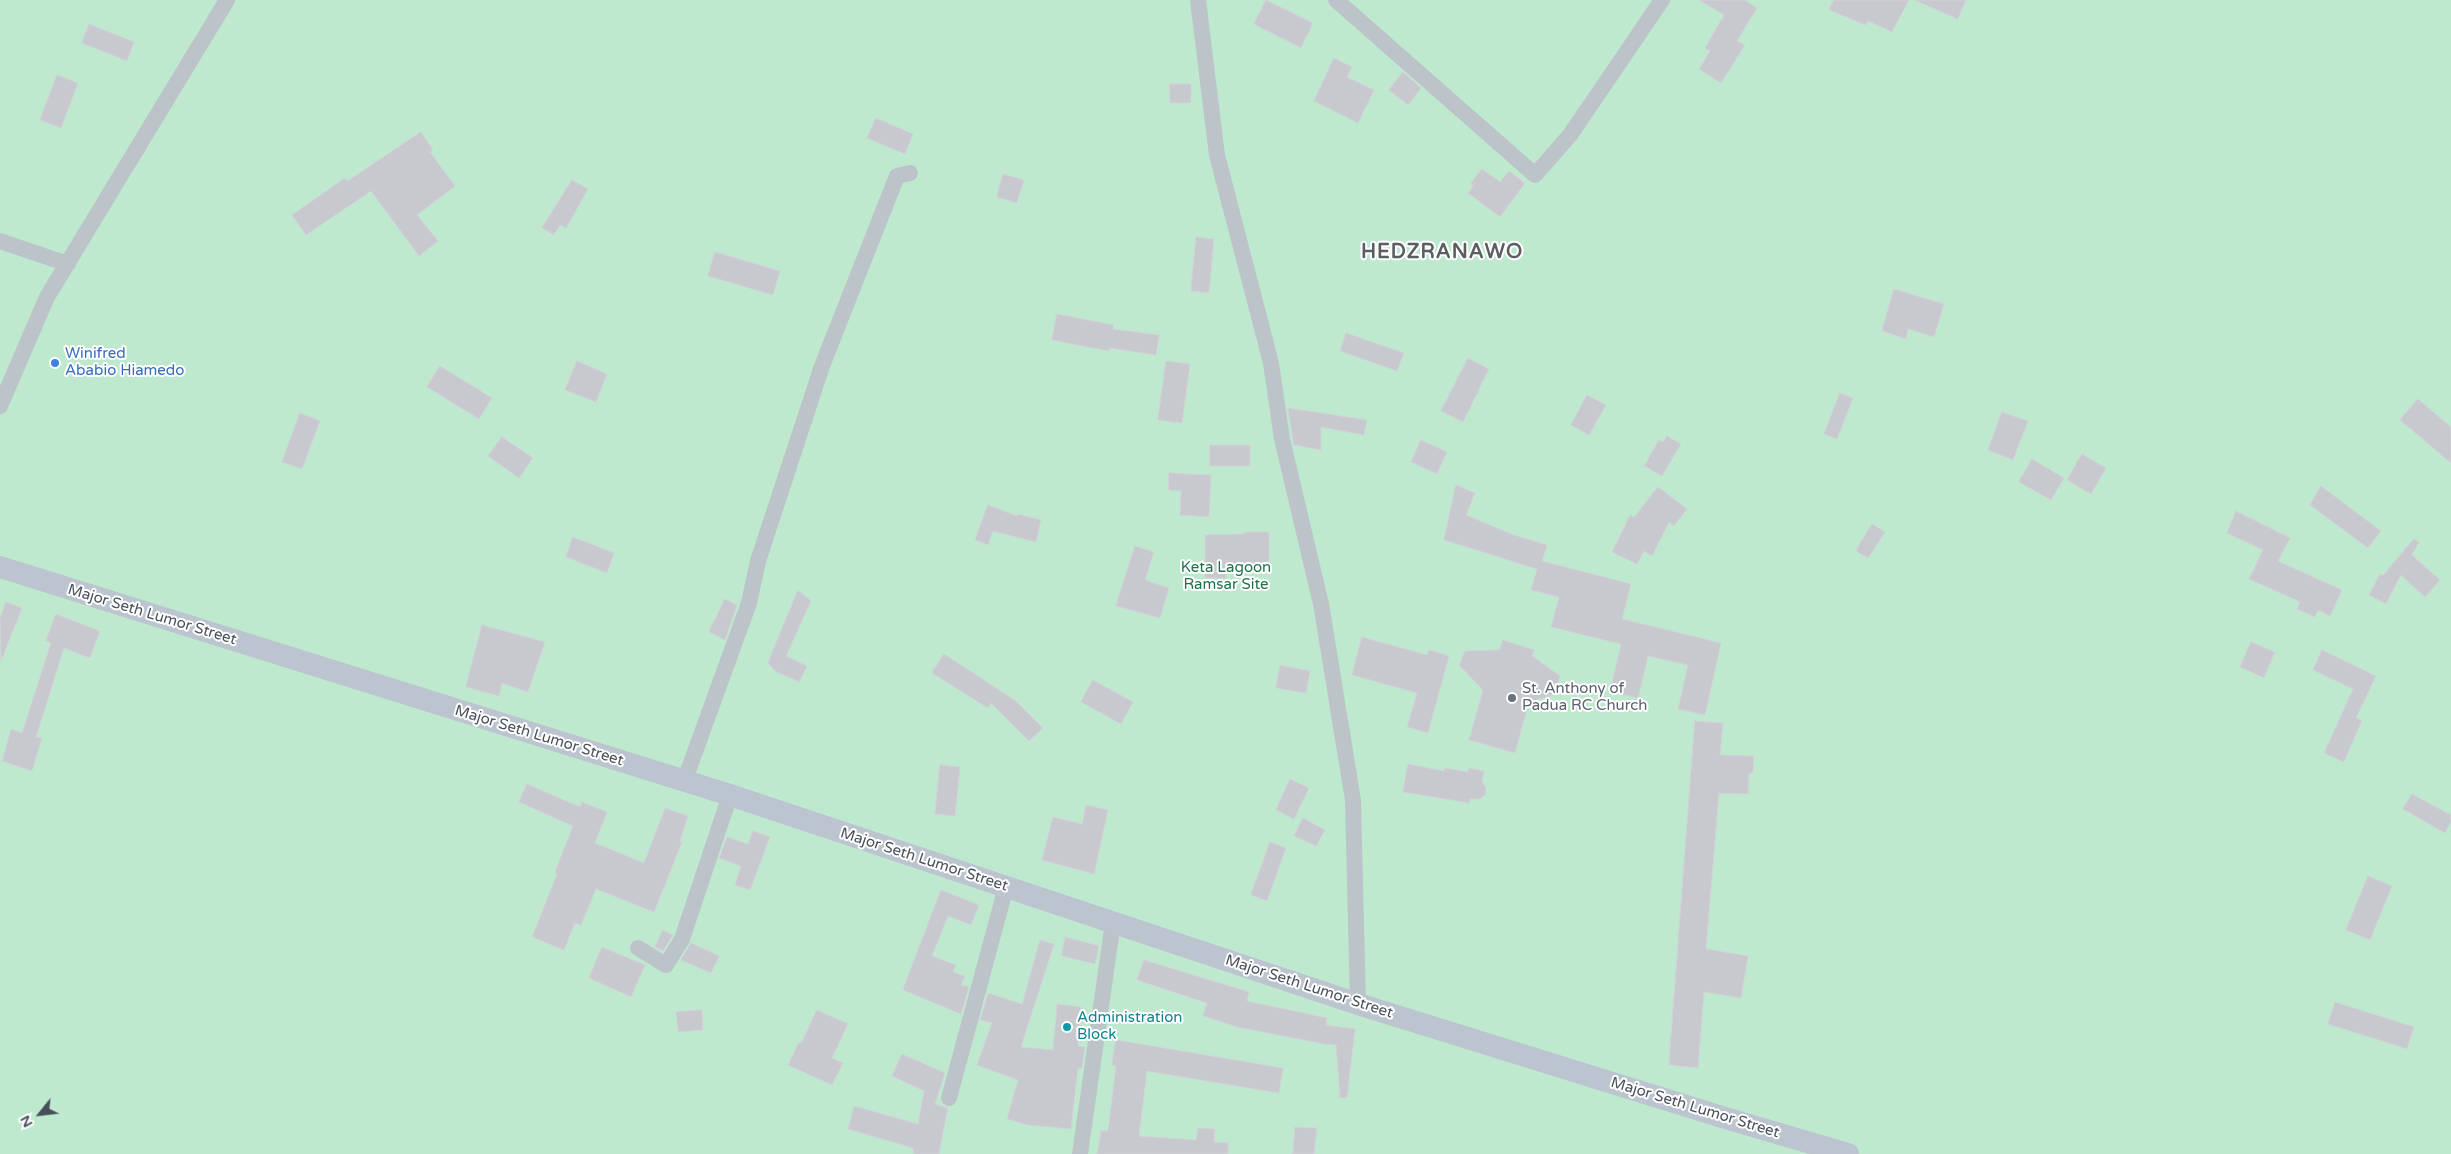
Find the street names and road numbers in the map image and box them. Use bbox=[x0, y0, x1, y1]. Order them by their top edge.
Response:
street label: Major Seth Lumor Street bbox=[66, 581, 238, 649]
street label: Major Seth Lumor Street bbox=[453, 702, 625, 770]
street label: Major Seth Lumor Street bbox=[838, 824, 1010, 896]
street label: Major Seth Lumor Street bbox=[1223, 951, 1395, 1023]
street label: Major Seth Lumor Street bbox=[1609, 1074, 1781, 1142]

